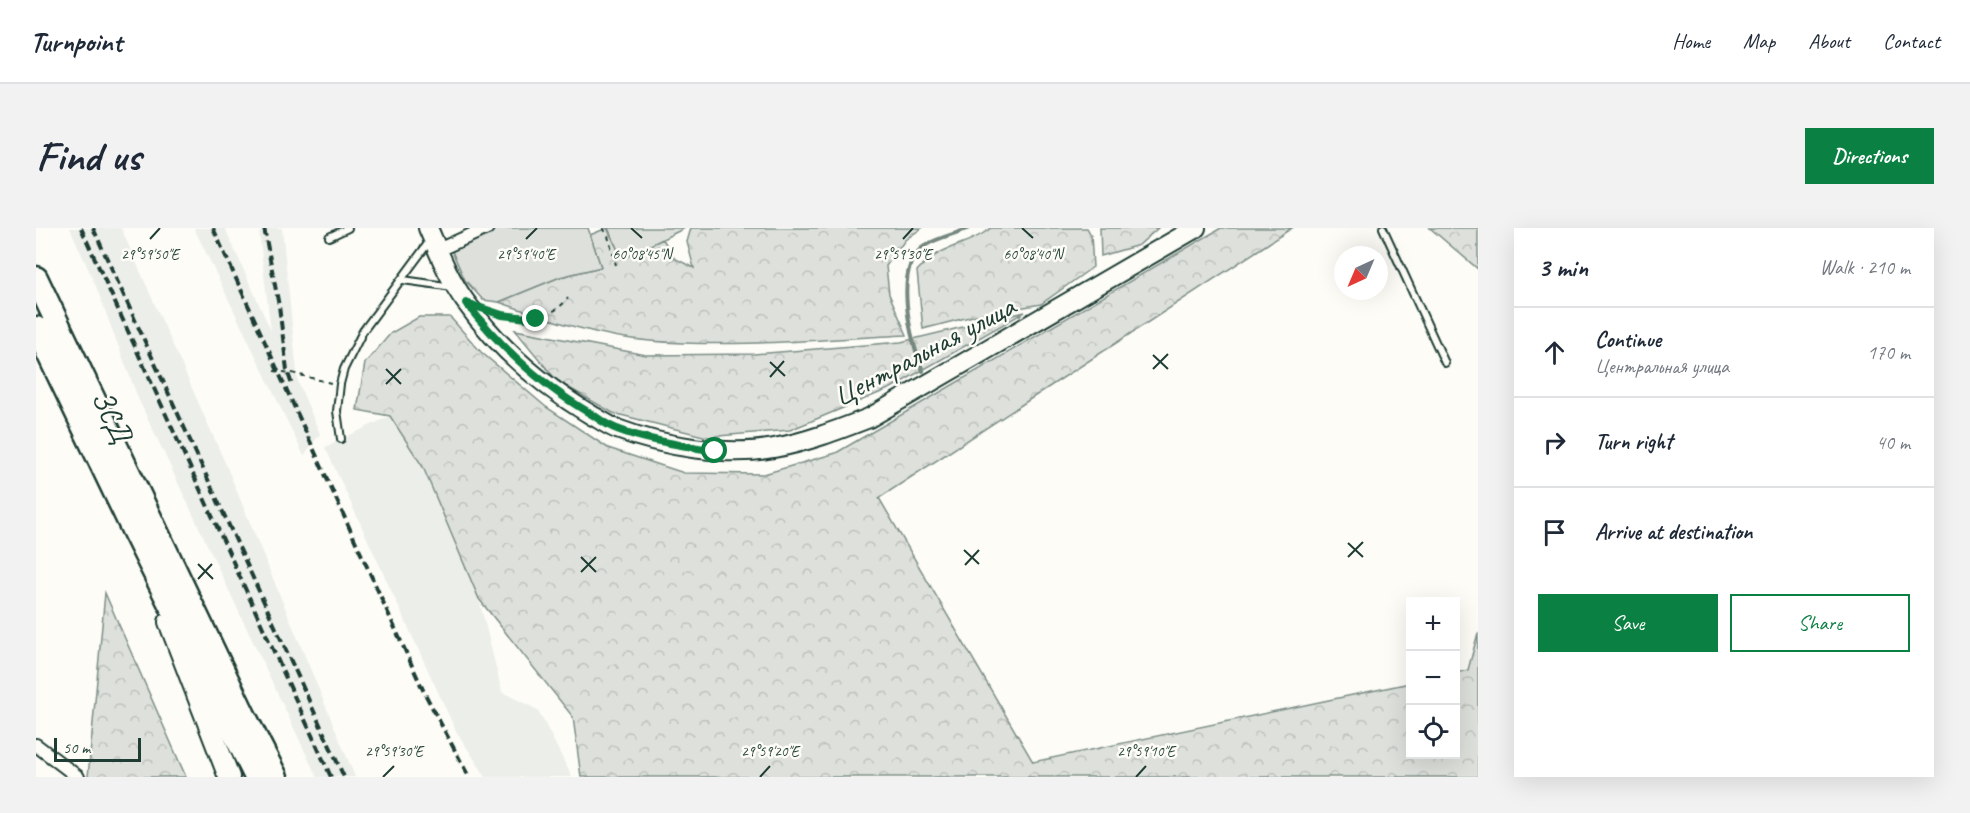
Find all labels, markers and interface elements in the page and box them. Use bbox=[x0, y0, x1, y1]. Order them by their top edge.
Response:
text: Turnpoint bbox=[30, 24, 122, 59]
text: Home bbox=[1672, 28, 1710, 54]
text: Map bbox=[1743, 28, 1775, 54]
text: About bbox=[1808, 28, 1850, 54]
text: Contact bbox=[1883, 28, 1940, 54]
button: Directions bbox=[1805, 128, 1934, 184]
text: Find us bbox=[36, 130, 141, 183]
text: 29°59'50"E bbox=[121, 245, 181, 264]
text: 29°59'40"E bbox=[497, 245, 557, 264]
text: 60°08'45"N bbox=[612, 245, 675, 264]
text: 29°59'30"E bbox=[874, 245, 934, 264]
text: 60°08'40"N bbox=[1003, 245, 1066, 264]
north arrow bbox=[1334, 246, 1388, 300]
text: 3 min bbox=[1538, 251, 1588, 284]
text: Walk · 210 m bbox=[1820, 255, 1910, 280]
street label: Центральная улица bbox=[826, 286, 1023, 415]
route end bbox=[522, 305, 548, 331]
text: Continue bbox=[1595, 326, 1661, 354]
icon: ahead bbox=[1538, 336, 1571, 369]
text: 170 m bbox=[1867, 340, 1910, 365]
text: Центральная улица bbox=[1595, 354, 1729, 379]
street label: ЗСД bbox=[83, 384, 142, 451]
icon: right bbox=[1538, 426, 1571, 459]
text: Turn right bbox=[1595, 428, 1672, 456]
text: 40 m bbox=[1876, 430, 1910, 455]
route start bbox=[701, 437, 727, 463]
icon: arrive bbox=[1538, 516, 1571, 549]
text: Arrive at destination bbox=[1595, 518, 1752, 546]
button: Save bbox=[1538, 594, 1718, 652]
button: Share bbox=[1730, 594, 1910, 652]
map controls bbox=[1406, 597, 1460, 759]
button: + bbox=[1406, 597, 1460, 651]
button: − bbox=[1406, 651, 1460, 705]
button: locate bbox=[1406, 705, 1460, 759]
scale bar bbox=[54, 735, 141, 762]
text: 50 m bbox=[63, 738, 90, 758]
text: 29°59'30"E bbox=[365, 742, 425, 761]
text: 29°59'20"E bbox=[741, 742, 801, 761]
text: 29°59'10"E bbox=[1117, 742, 1177, 761]

